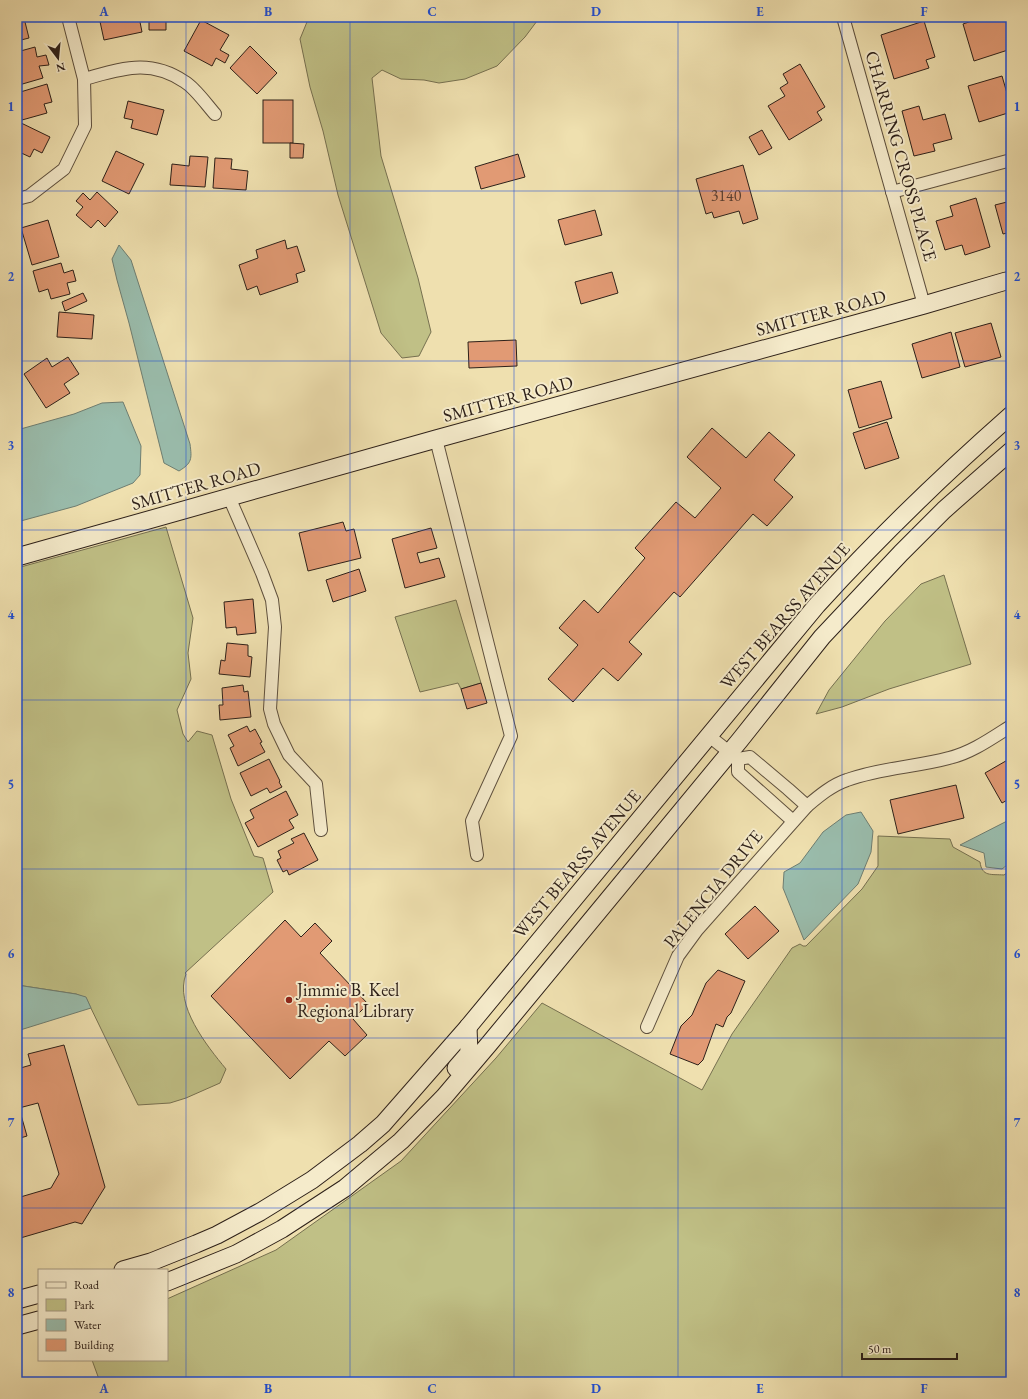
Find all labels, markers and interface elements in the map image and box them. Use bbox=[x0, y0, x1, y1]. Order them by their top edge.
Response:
text: A bbox=[98, 3, 109, 20]
text: B bbox=[264, 3, 272, 20]
text: C bbox=[427, 3, 437, 20]
text: D bbox=[591, 3, 601, 20]
text: E bbox=[756, 3, 764, 20]
text: F bbox=[920, 3, 928, 20]
north arrow bbox=[38, 38, 78, 78]
street label: CHARRING CROSS PLACE bbox=[860, 48, 943, 264]
text: N bbox=[54, 60, 67, 76]
text: 1 bbox=[8, 98, 15, 115]
text: 1 bbox=[1014, 98, 1021, 115]
house number: 3140 bbox=[711, 185, 742, 206]
text: 2 bbox=[8, 268, 15, 285]
text: 2 bbox=[1014, 268, 1021, 285]
street label: SMITTER ROAD bbox=[753, 284, 888, 341]
street label: SMITTER ROAD bbox=[440, 370, 575, 427]
text: 3 bbox=[8, 437, 15, 454]
text: 3 bbox=[1014, 437, 1021, 454]
street label: SMITTER ROAD bbox=[129, 456, 263, 515]
street label: WEST BEARSS AVENUE bbox=[715, 538, 855, 694]
text: 4 bbox=[8, 606, 15, 623]
text: 4 bbox=[1014, 606, 1021, 623]
text: 5 bbox=[8, 776, 14, 793]
text: 5 bbox=[1014, 776, 1020, 793]
street label: WEST BEARSS AVENUE bbox=[508, 785, 645, 943]
street label: PALENCIA DRIVE bbox=[658, 825, 767, 952]
text: 6 bbox=[8, 945, 15, 962]
text: 6 bbox=[1014, 945, 1021, 962]
place label: Jimmie B. Keel Regional Library bbox=[295, 978, 414, 1022]
marker: Jimmie B. Keel Regional Library bbox=[284, 995, 294, 1005]
text: 7 bbox=[8, 1114, 15, 1131]
text: 7 bbox=[1014, 1114, 1021, 1131]
legend bbox=[38, 1269, 168, 1361]
text: Road bbox=[74, 1277, 100, 1293]
text: 8 bbox=[8, 1284, 15, 1301]
text: 8 bbox=[1014, 1284, 1021, 1301]
text: Park bbox=[74, 1297, 95, 1313]
text: Water bbox=[74, 1317, 101, 1333]
scale bar bbox=[862, 1335, 957, 1361]
text: Building bbox=[74, 1337, 115, 1353]
text: 50 m bbox=[868, 1341, 892, 1357]
text: A bbox=[98, 1380, 109, 1397]
text: B bbox=[264, 1380, 272, 1397]
text: C bbox=[427, 1380, 437, 1397]
text: D bbox=[591, 1380, 601, 1397]
text: E bbox=[756, 1380, 764, 1397]
text: F bbox=[920, 1380, 928, 1397]

